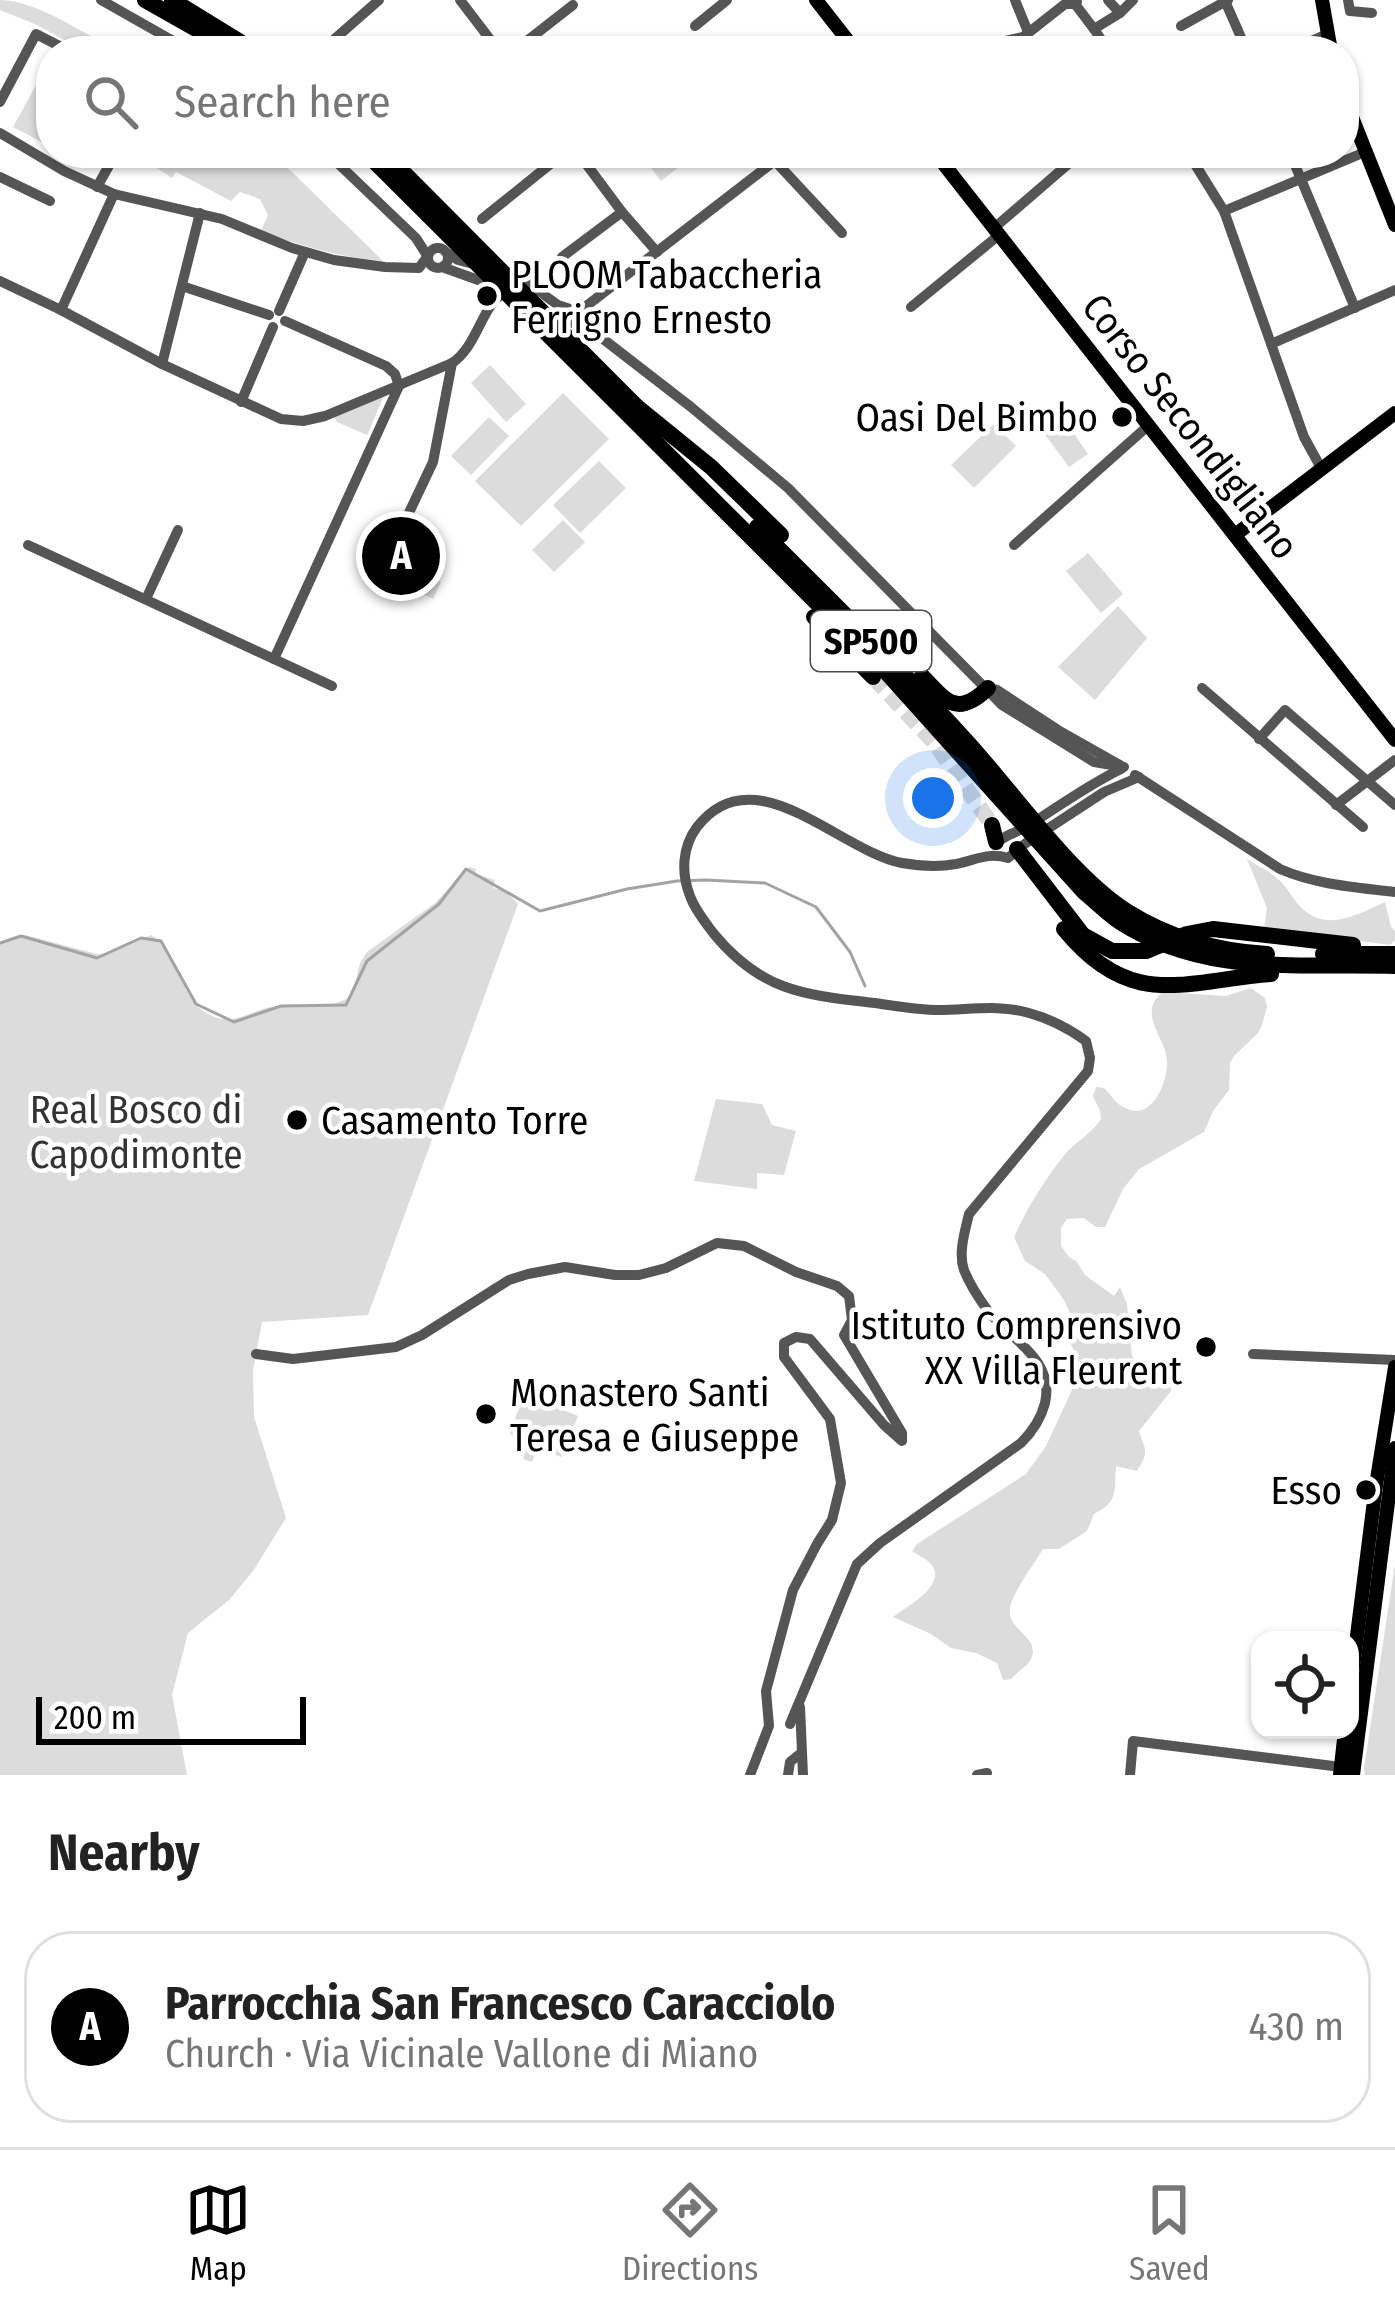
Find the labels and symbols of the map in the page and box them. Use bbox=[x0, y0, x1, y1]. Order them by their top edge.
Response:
place label: PLOOM Tabaccheria Ferrigno Ernesto bbox=[511, 252, 822, 343]
marker: PLOOM Tabaccheria Ferrigno Ernesto bbox=[474, 283, 500, 309]
street label: Corso Secondigliano bbox=[1072, 285, 1308, 568]
place label: Oasi Del Bimbo bbox=[856, 395, 1098, 441]
marker: Oasi Del Bimbo bbox=[1109, 404, 1135, 430]
pin: A bbox=[362, 511, 440, 601]
road number: SP500 bbox=[811, 611, 931, 671]
your location bbox=[903, 768, 963, 828]
park label: Real Bosco di Capodimonte bbox=[29, 1087, 243, 1178]
place label: Casamento Torre bbox=[321, 1098, 588, 1144]
marker: Casamento Torre bbox=[284, 1107, 310, 1133]
place label: Istituto Comprensivo XX Villa Fleurent bbox=[851, 1303, 1182, 1394]
marker: Istituto Comprensivo XX Villa Fleurent bbox=[1193, 1334, 1219, 1360]
place label: Monastero Santi Teresa e Giuseppe bbox=[510, 1370, 799, 1461]
marker: Monastero Santi Teresa e Giuseppe bbox=[473, 1401, 499, 1427]
place label: Esso bbox=[1270, 1468, 1342, 1514]
marker: Esso bbox=[1353, 1477, 1379, 1503]
scale bar bbox=[36, 1691, 306, 1744]

